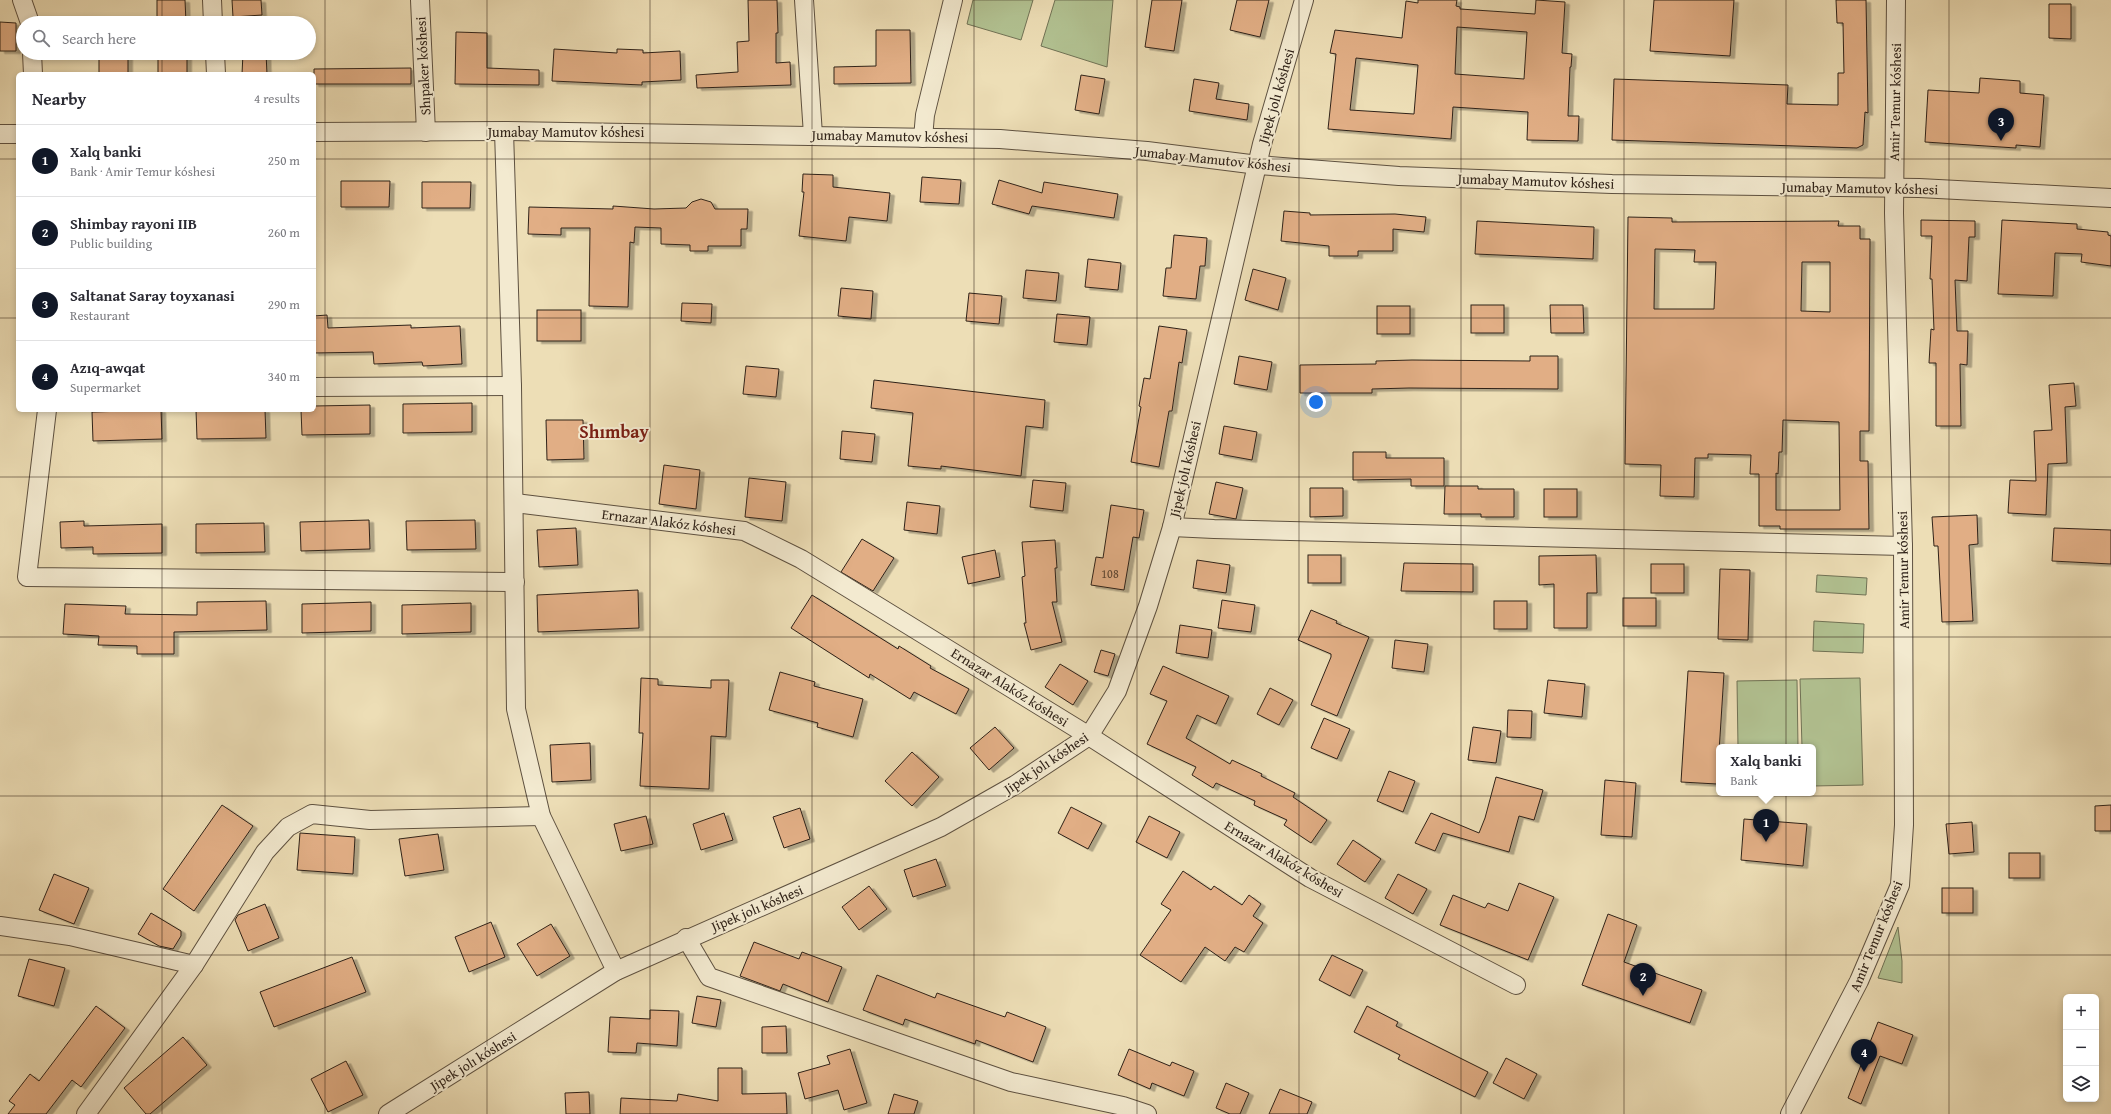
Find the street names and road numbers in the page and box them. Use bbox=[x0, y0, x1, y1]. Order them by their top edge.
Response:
street label: Shıpaker kóshesi bbox=[410, 16, 436, 116]
street label: Amir Temur kóshesi bbox=[1884, 43, 1906, 161]
street label: Jipek jolı kóshesi bbox=[1252, 46, 1299, 148]
street label: Jumabay Mamutov kóshesi bbox=[486, 122, 644, 142]
street label: Jumabay Mamutov kóshesi bbox=[810, 125, 969, 147]
street label: Jumabay Mamutov kóshesi bbox=[1132, 141, 1292, 177]
street label: Jumabay Mamutov kóshesi bbox=[1455, 168, 1615, 194]
street label: Jumabay Mamutov kóshesi bbox=[1780, 177, 1939, 199]
street label: Jipek jolı kóshesi bbox=[1164, 419, 1206, 521]
street label: Ernazar Alakóz kóshesi bbox=[601, 504, 737, 540]
street label: Amir Temur kóshesi bbox=[1892, 511, 1914, 629]
street label: Ernazar Alakóz kóshesi bbox=[947, 643, 1073, 731]
street label: Jipek jolı kóshesi bbox=[998, 727, 1092, 800]
street label: Ernazar Alakóz kóshesi bbox=[1221, 816, 1347, 902]
street label: Amir Temur kóshesi bbox=[1845, 877, 1907, 995]
street label: Jipek jolı kóshesi bbox=[706, 880, 806, 937]
street label: Jipek jolı kóshesi bbox=[424, 1026, 520, 1097]

